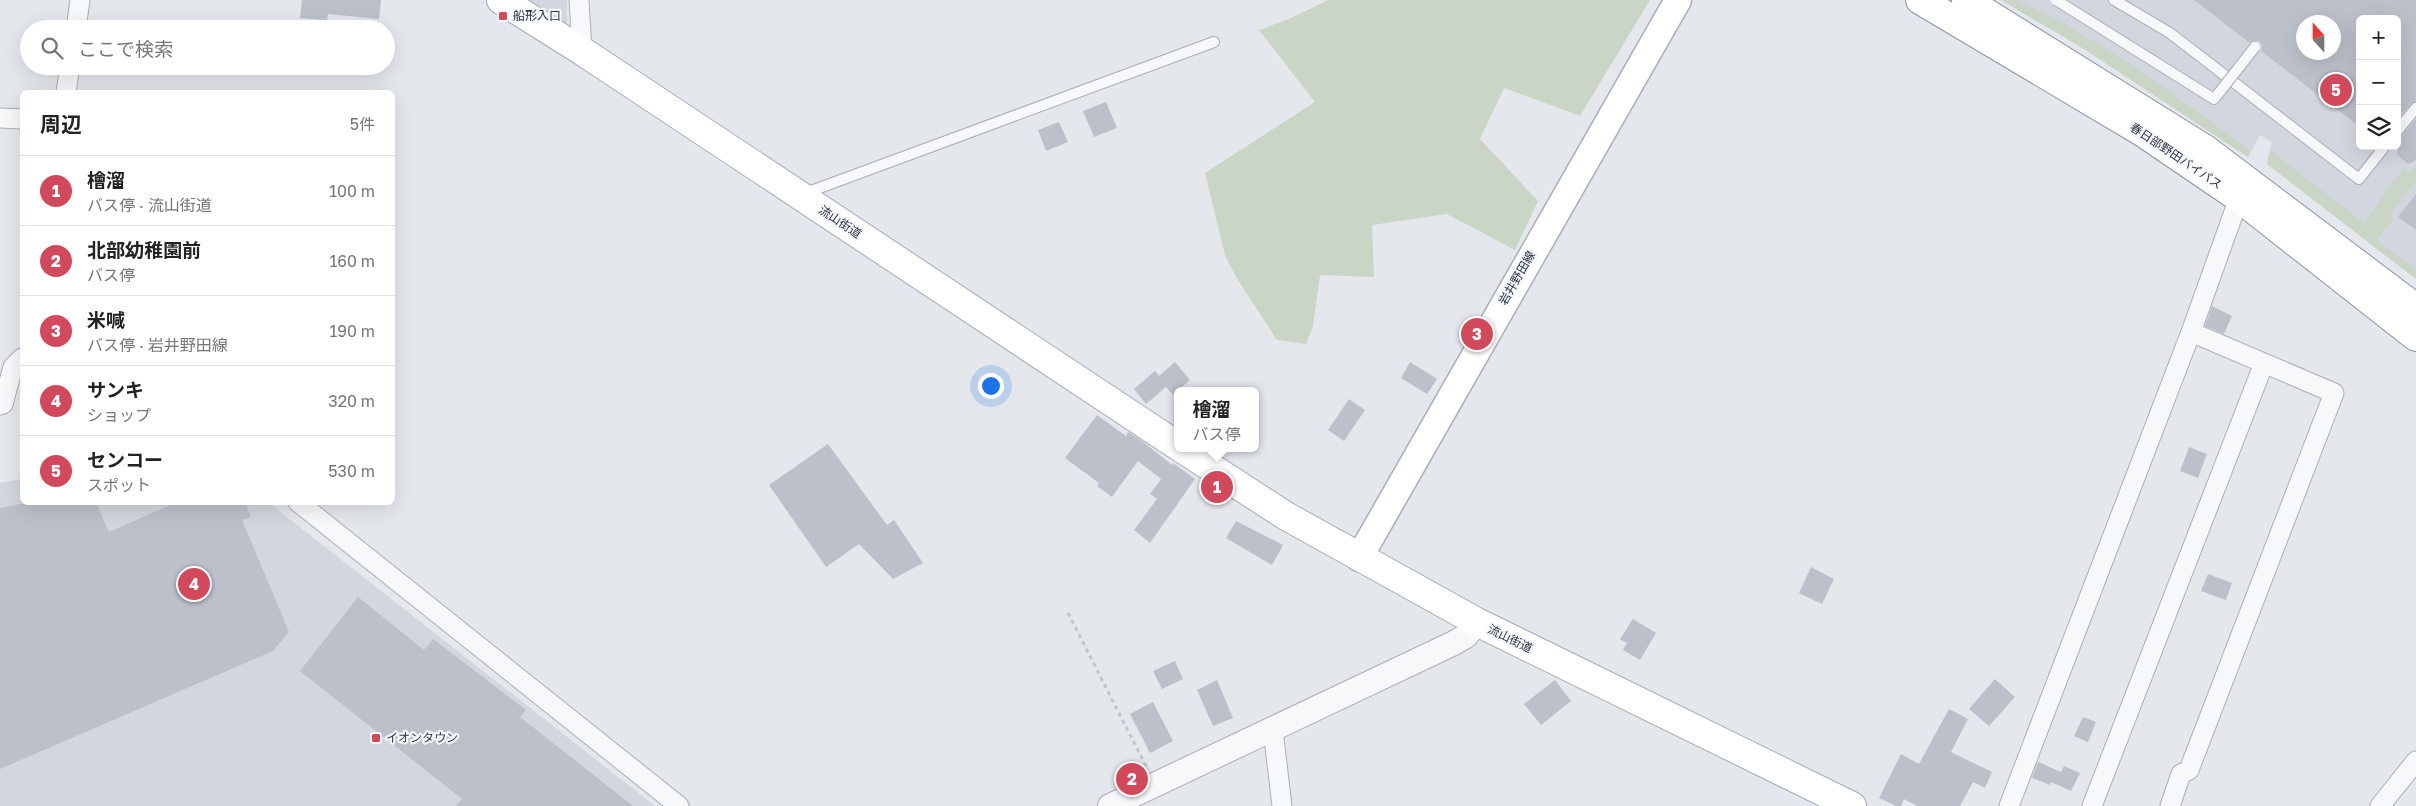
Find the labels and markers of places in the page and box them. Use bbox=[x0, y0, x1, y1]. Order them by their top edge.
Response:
place label: 船形入口 bbox=[513, 8, 561, 23]
marker: 船形入口 bbox=[497, 10, 509, 22]
pin: 5 bbox=[2320, 71, 2352, 109]
pin: 3 bbox=[1461, 315, 1493, 353]
pin: 1 bbox=[1201, 468, 1233, 506]
pin: 4 bbox=[178, 565, 210, 603]
place label: イオンタウン bbox=[386, 730, 458, 745]
marker: イオンタウン bbox=[370, 732, 382, 744]
pin: 2 bbox=[1116, 760, 1148, 798]

